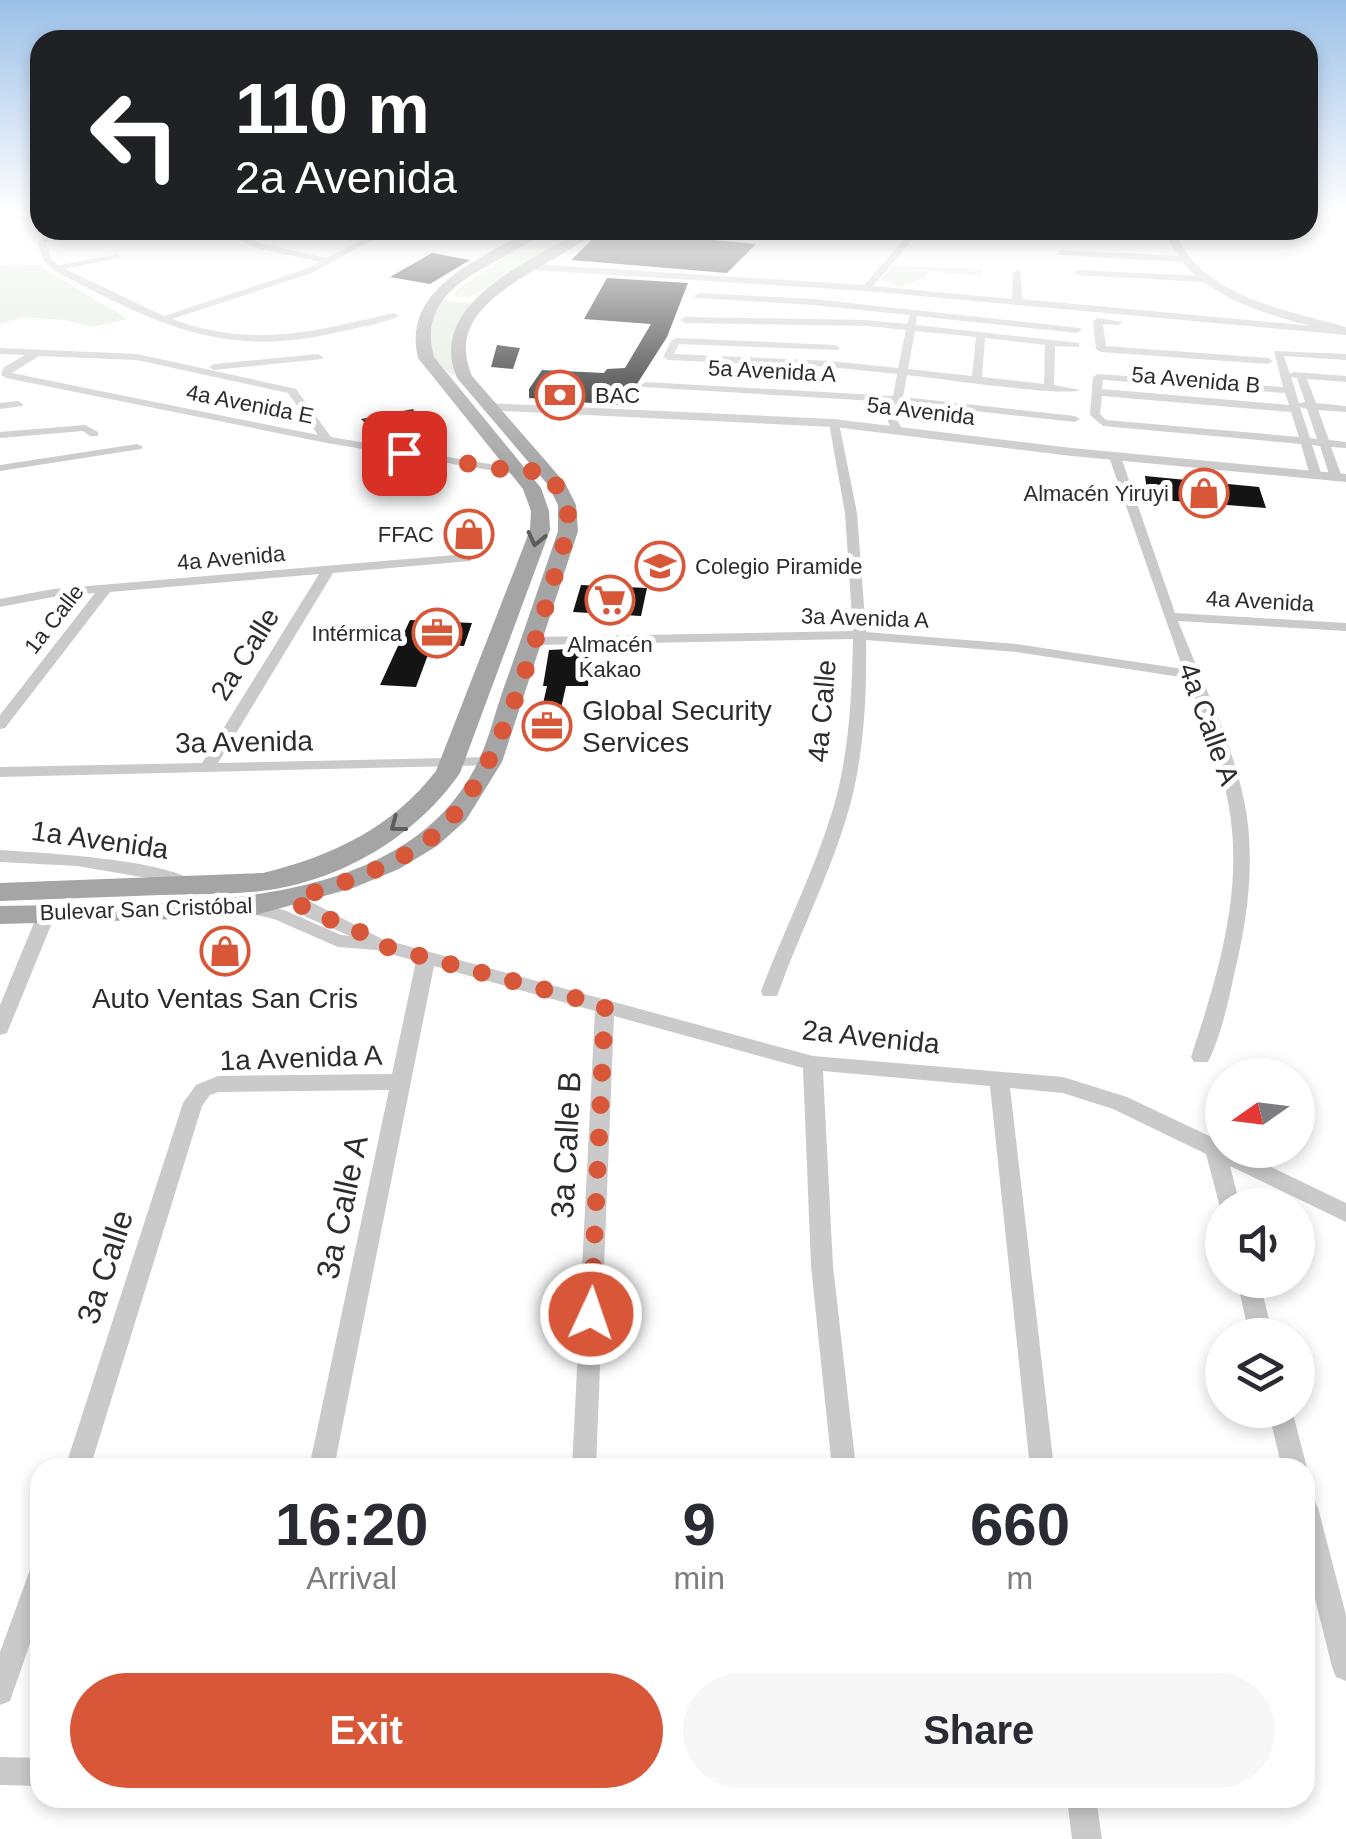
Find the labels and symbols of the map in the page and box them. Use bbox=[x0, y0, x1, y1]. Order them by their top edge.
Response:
street label: 5a Avenida A bbox=[707, 355, 837, 387]
street label: 5a Avenida B bbox=[1131, 362, 1261, 398]
bank icon: BAC bbox=[534, 369, 586, 421]
street label: 4a Avenida E bbox=[184, 379, 316, 429]
place label: BAC bbox=[595, 383, 640, 408]
street label: 5a Avenida bbox=[866, 392, 977, 430]
pin bbox=[362, 411, 447, 496]
shop icon: Almacén Yiruyi bbox=[1178, 467, 1230, 519]
place label: Almacén Yiruyi bbox=[1023, 481, 1169, 506]
shop icon: FFAC bbox=[443, 508, 495, 560]
place label: FFAC bbox=[378, 522, 434, 547]
one-way arrow bbox=[527, 530, 548, 547]
school or university icon: Colegio Piramide bbox=[634, 540, 686, 592]
street label: 4a Avenida bbox=[176, 541, 287, 575]
place label: Colegio Piramide bbox=[695, 554, 863, 579]
supermarket icon: Almacén Kakao bbox=[584, 574, 636, 626]
street label: 1a Calle bbox=[19, 580, 89, 658]
street label: 4a Avenida bbox=[1205, 586, 1316, 616]
street label: 2a Calle bbox=[205, 602, 285, 706]
street label: 3a Avenida A bbox=[801, 603, 930, 633]
office icon: Intérmica bbox=[411, 607, 463, 659]
place label: Intérmica bbox=[312, 621, 403, 646]
place label: Almacén Kakao bbox=[567, 632, 653, 682]
street label: 4a Calle bbox=[802, 658, 842, 764]
street label: 4a Calle A bbox=[1173, 659, 1246, 790]
place label: Global Security Services bbox=[582, 695, 772, 758]
office icon: Global Security Services bbox=[521, 700, 573, 752]
street label: 3a Avenida bbox=[175, 725, 314, 759]
one-way arrow bbox=[390, 814, 408, 831]
street label: 1a Avenida bbox=[29, 815, 171, 865]
street label: Bulevar San Cristóbal bbox=[39, 893, 253, 925]
shop icon: Auto Ventas San Cris bbox=[199, 925, 251, 977]
place label: Auto Ventas San Cris bbox=[92, 983, 358, 1014]
street label: 2a Avenida bbox=[801, 1014, 942, 1060]
street label: 1a Avenida A bbox=[219, 1040, 383, 1076]
north arrow bbox=[1205, 1058, 1315, 1168]
street label: 3a Calle B bbox=[544, 1070, 588, 1220]
street label: 3a Calle A bbox=[309, 1131, 375, 1282]
street label: 3a Calle bbox=[70, 1206, 140, 1328]
position arrow bbox=[539, 1262, 643, 1366]

